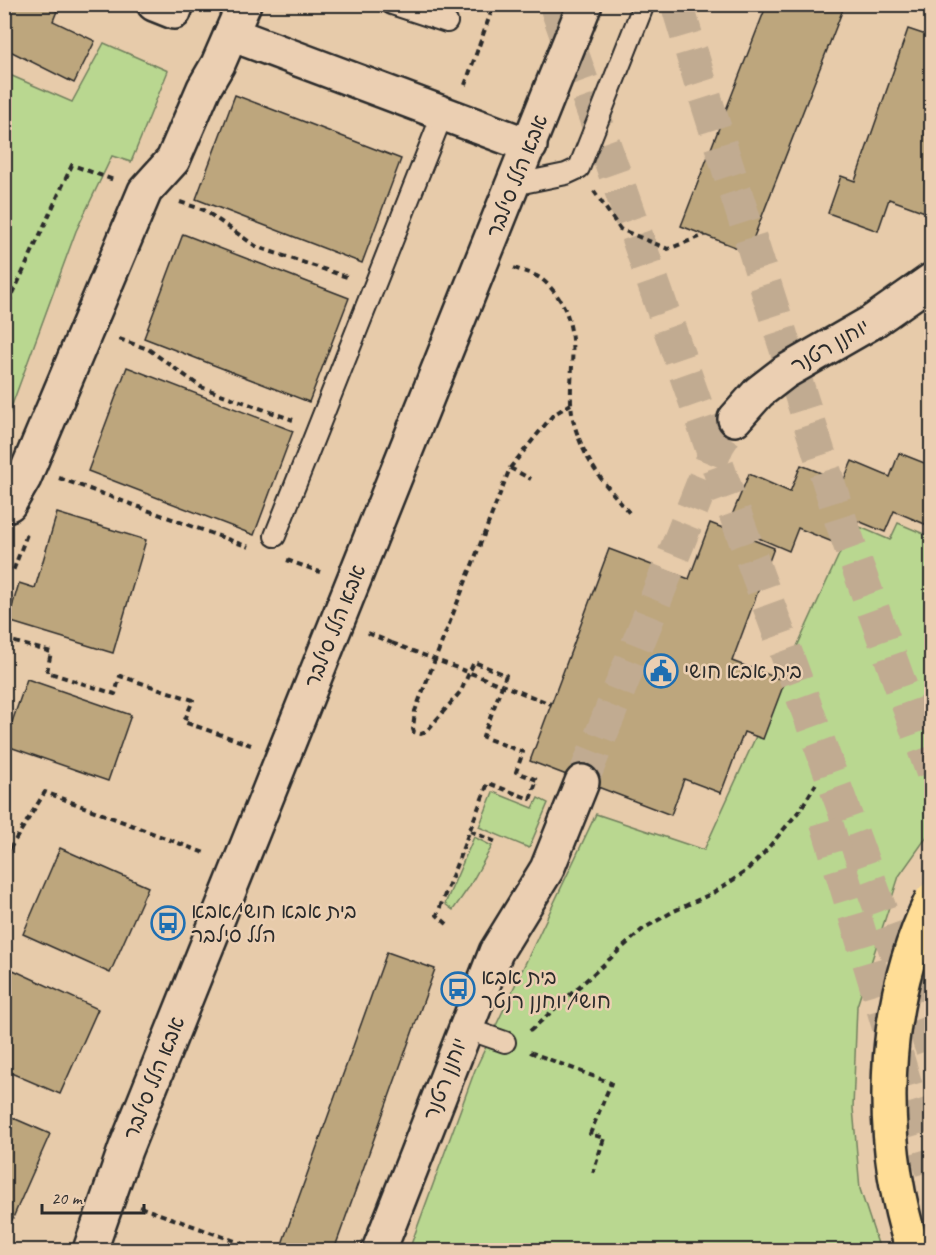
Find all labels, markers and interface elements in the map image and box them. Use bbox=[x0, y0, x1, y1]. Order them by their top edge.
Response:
street label: אבא הלל סילבר bbox=[480, 111, 554, 241]
street label: יוחנן רטנר bbox=[786, 313, 874, 379]
street label: אבא הלל סילבר bbox=[298, 561, 372, 691]
public building icon: בית אבא חושי bbox=[643, 653, 679, 689]
place label: בית אבא חושי bbox=[684, 658, 802, 684]
place label: בית אבא חושי/אבא הלל סילבר bbox=[191, 898, 357, 948]
bus stop icon: בית אבא חושי/אבא הלל סילבר bbox=[150, 905, 186, 941]
place label: בית אבא חושי/יוחנן רנטר bbox=[481, 964, 611, 1014]
bus stop icon: בית אבא חושי/יוחנן רנטר bbox=[440, 971, 476, 1007]
street label: אבא הלל סילבר bbox=[117, 1013, 191, 1143]
street label: יוחנן רטנר bbox=[417, 1034, 473, 1124]
scale bar bbox=[42, 1177, 144, 1215]
text: 20 m bbox=[51, 1187, 84, 1209]

